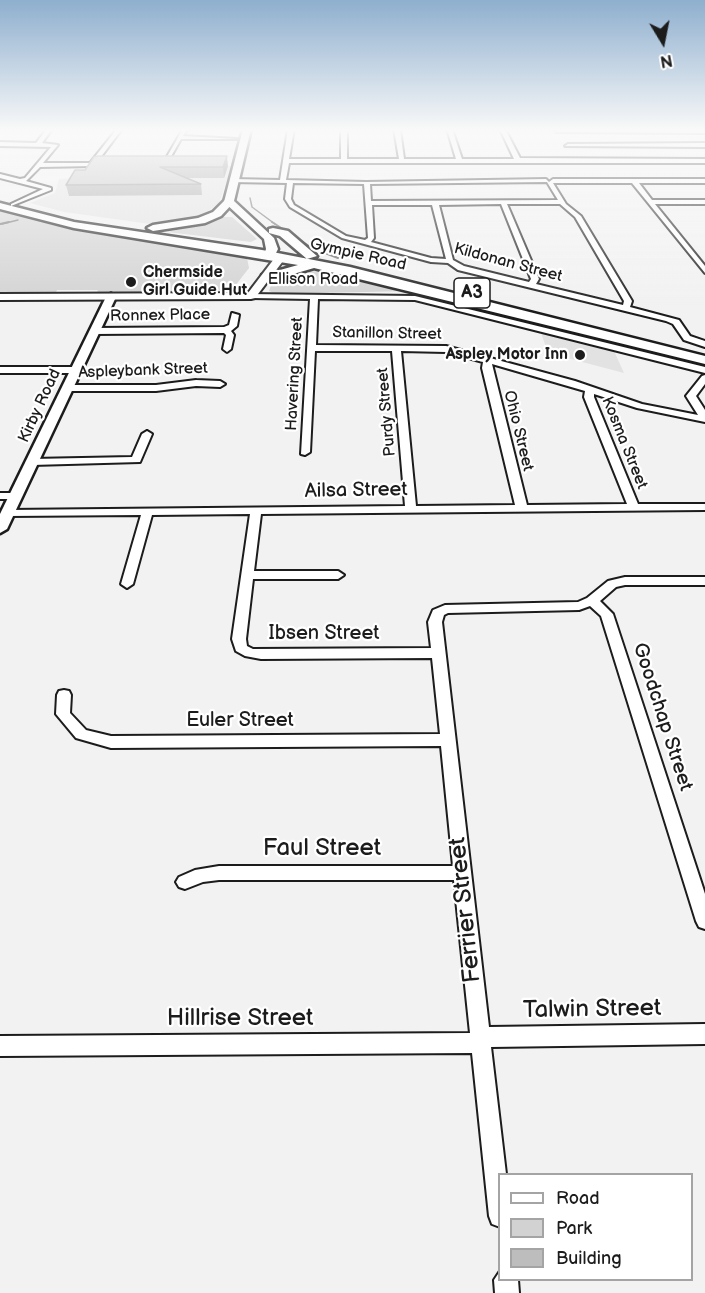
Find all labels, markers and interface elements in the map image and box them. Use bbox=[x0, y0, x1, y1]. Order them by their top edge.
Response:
north arrow bbox=[633, 12, 693, 72]
text: N bbox=[659, 50, 674, 71]
street label: Gympie Road bbox=[308, 235, 408, 275]
street label: Kildonan Street bbox=[452, 239, 564, 287]
place label: Chermside Girl Guide Hut bbox=[143, 263, 247, 301]
street label: Ellison Road bbox=[268, 270, 358, 290]
marker: Chermside Girl Guide Hut bbox=[124, 275, 138, 289]
road number: A3 bbox=[454, 278, 490, 308]
street label: Ronnex Place bbox=[110, 306, 210, 326]
street label: Havering Street bbox=[282, 317, 308, 431]
street label: Stanillon Street bbox=[332, 323, 442, 345]
place label: Aspley Motor Inn bbox=[446, 345, 568, 365]
marker: Aspley Motor Inn bbox=[573, 348, 587, 362]
street label: Aspleybank Street bbox=[78, 359, 208, 383]
street label: Kirby Road bbox=[15, 366, 65, 446]
street label: Purdy Street bbox=[374, 367, 400, 457]
street label: Ohio Street bbox=[499, 389, 537, 473]
street label: Kosma Street bbox=[597, 394, 651, 492]
street label: Ailsa Street bbox=[304, 478, 408, 504]
street label: Ibsen Street bbox=[269, 622, 379, 646]
street label: Goodchap Street bbox=[627, 640, 697, 794]
street label: Euler Street bbox=[186, 709, 294, 733]
street label: Faul Street bbox=[263, 835, 381, 863]
street label: Ferrier Street bbox=[444, 836, 488, 984]
street label: Talwin Street bbox=[523, 994, 661, 1026]
street label: Hillrise Street bbox=[167, 1005, 313, 1033]
legend bbox=[498, 1173, 693, 1281]
text: Road bbox=[556, 1188, 600, 1209]
text: Park bbox=[556, 1218, 592, 1239]
text: Building bbox=[556, 1248, 622, 1269]

